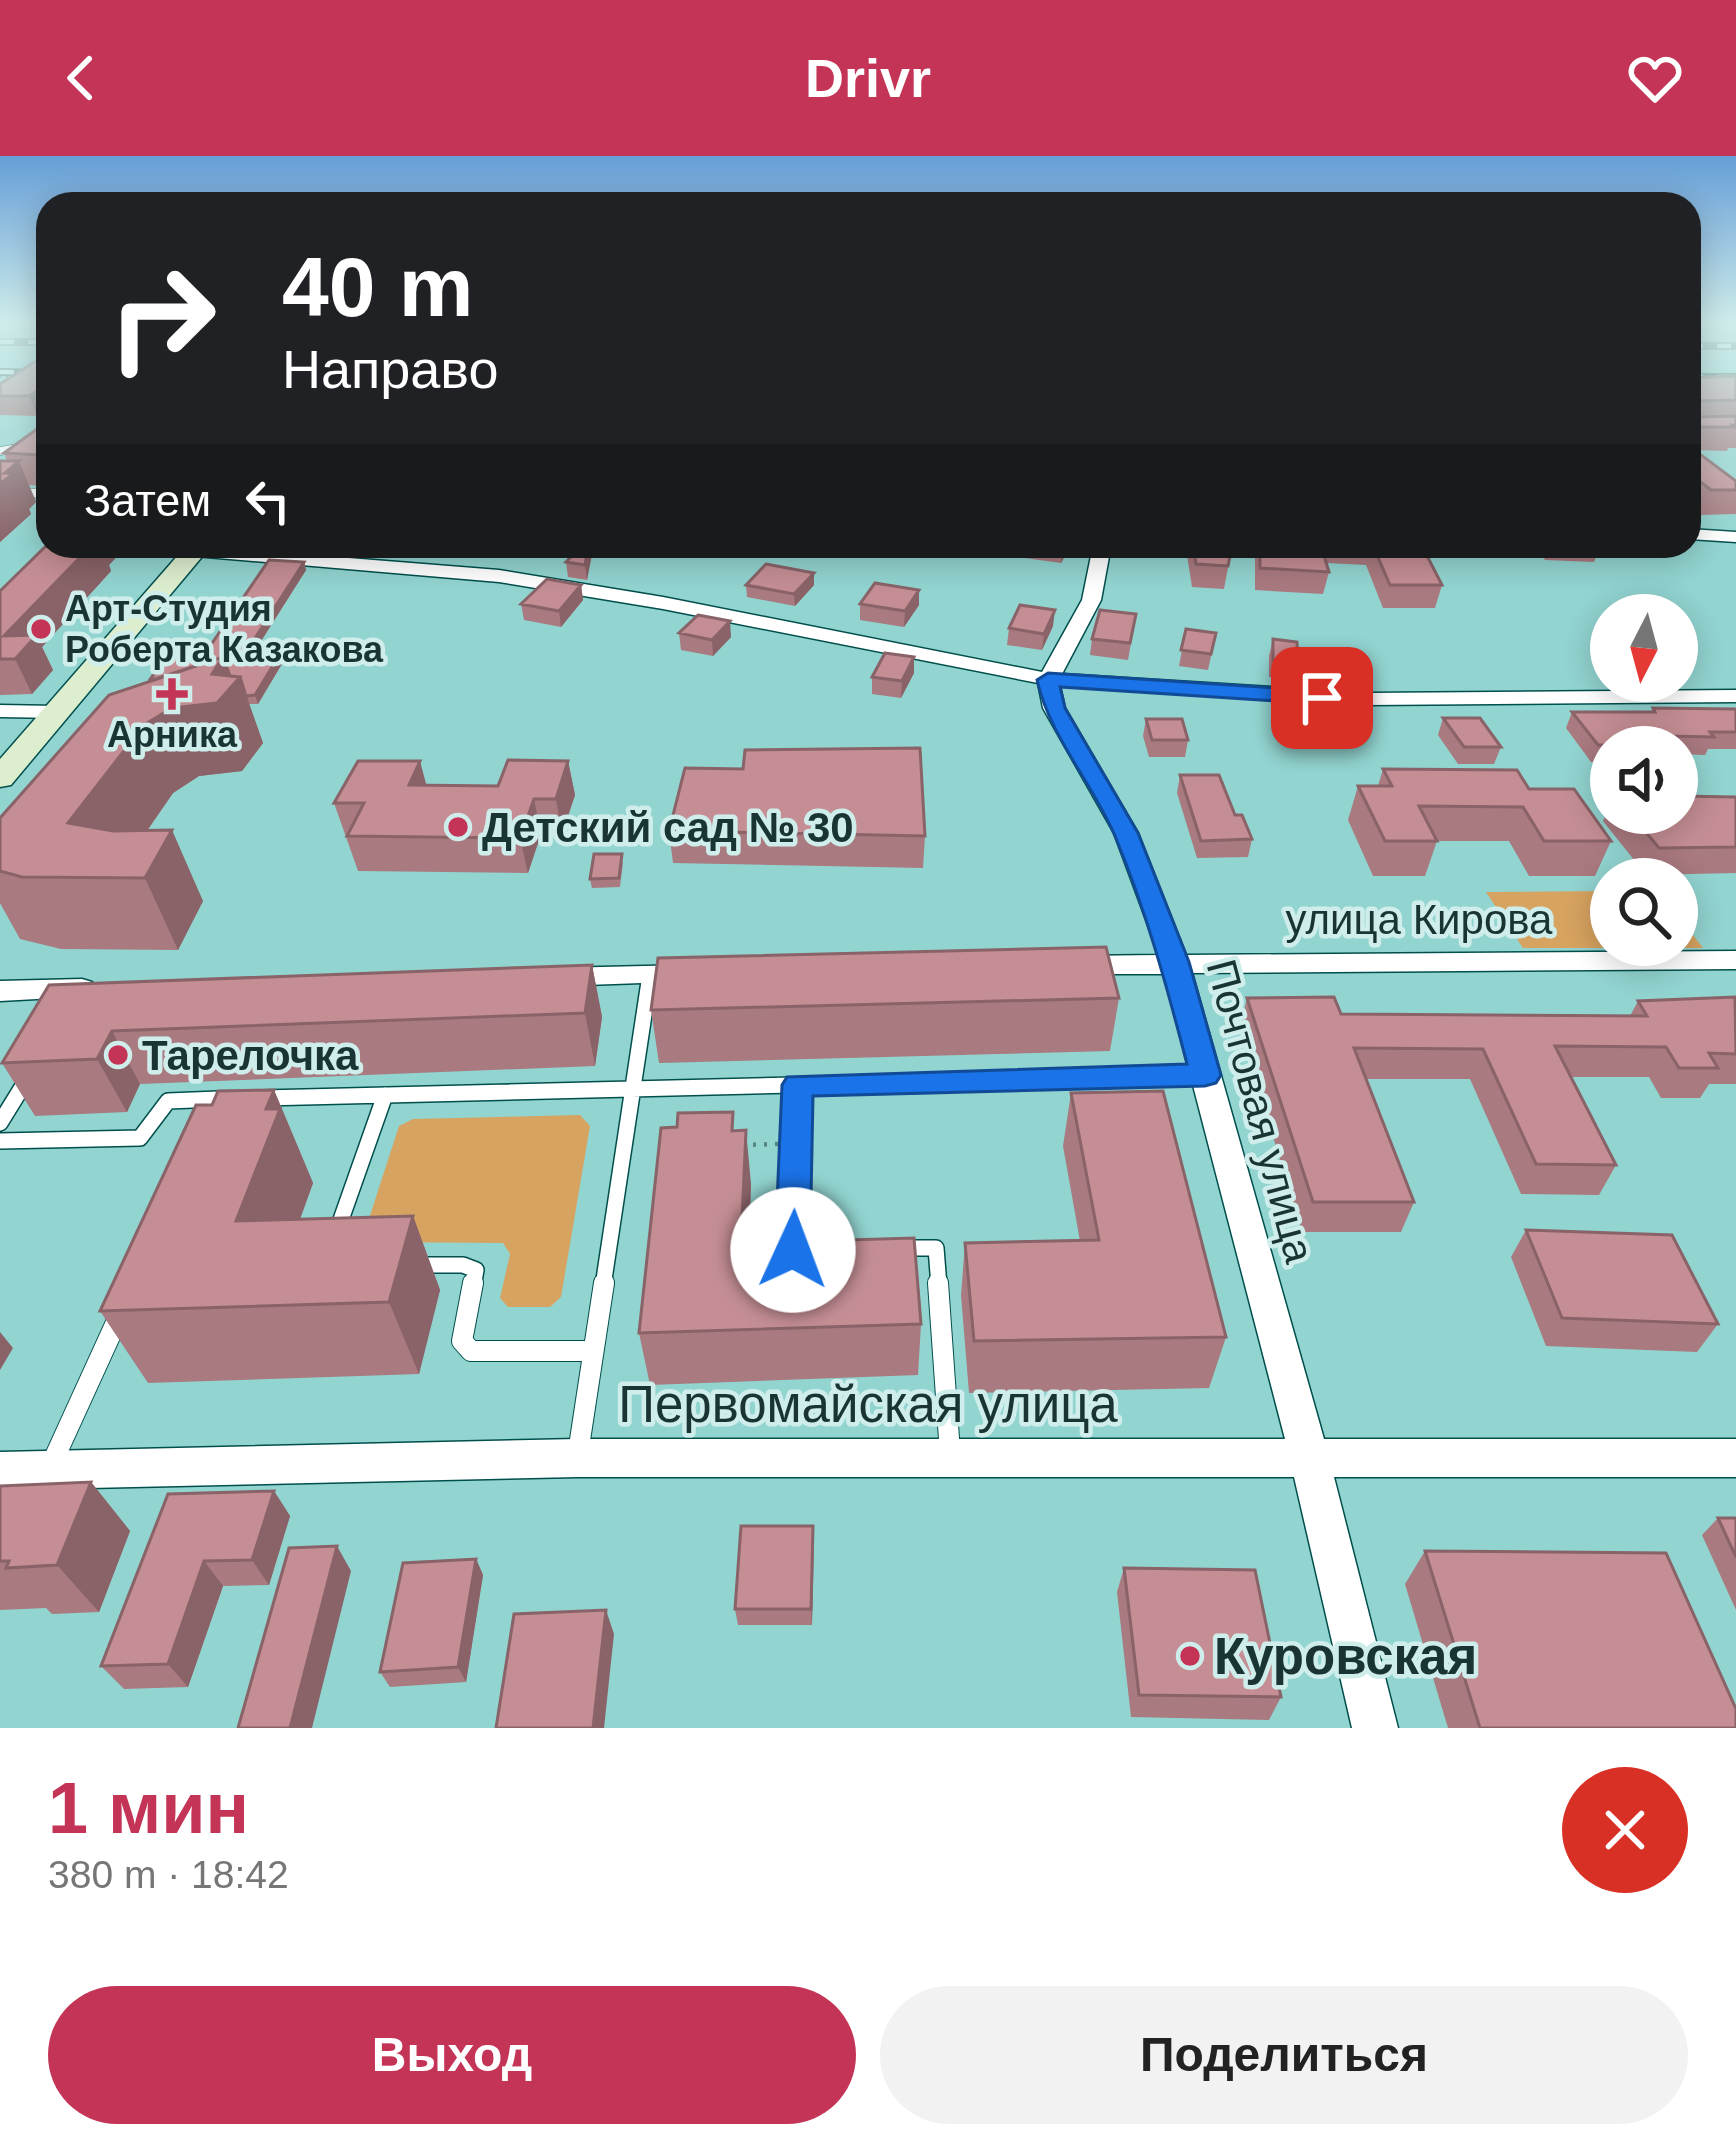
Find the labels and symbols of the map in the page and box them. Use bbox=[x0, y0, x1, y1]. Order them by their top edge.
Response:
place label: Арт-Студия Роберта Казакова bbox=[65, 588, 384, 670]
north arrow bbox=[1590, 594, 1698, 702]
marker: Арт-Студия Роберта Казакова bbox=[28, 616, 54, 642]
pin bbox=[1271, 647, 1373, 749]
marker: Арника bbox=[159, 681, 185, 707]
place label: Арника bbox=[107, 714, 238, 755]
place label: Детский сад № 30 bbox=[482, 804, 854, 851]
marker: Детский сад № 30 bbox=[445, 814, 471, 840]
street label: улица Кирова bbox=[1286, 896, 1553, 943]
street label: Почтовая улица bbox=[1197, 955, 1324, 1268]
place label: Тарелочка bbox=[142, 1032, 359, 1079]
marker: Тарелочка bbox=[105, 1042, 131, 1068]
position arrow bbox=[730, 1187, 856, 1313]
street label: Первомайская улица bbox=[618, 1376, 1118, 1433]
place label: Куровская bbox=[1214, 1628, 1477, 1685]
marker: Куровская bbox=[1177, 1643, 1203, 1669]

